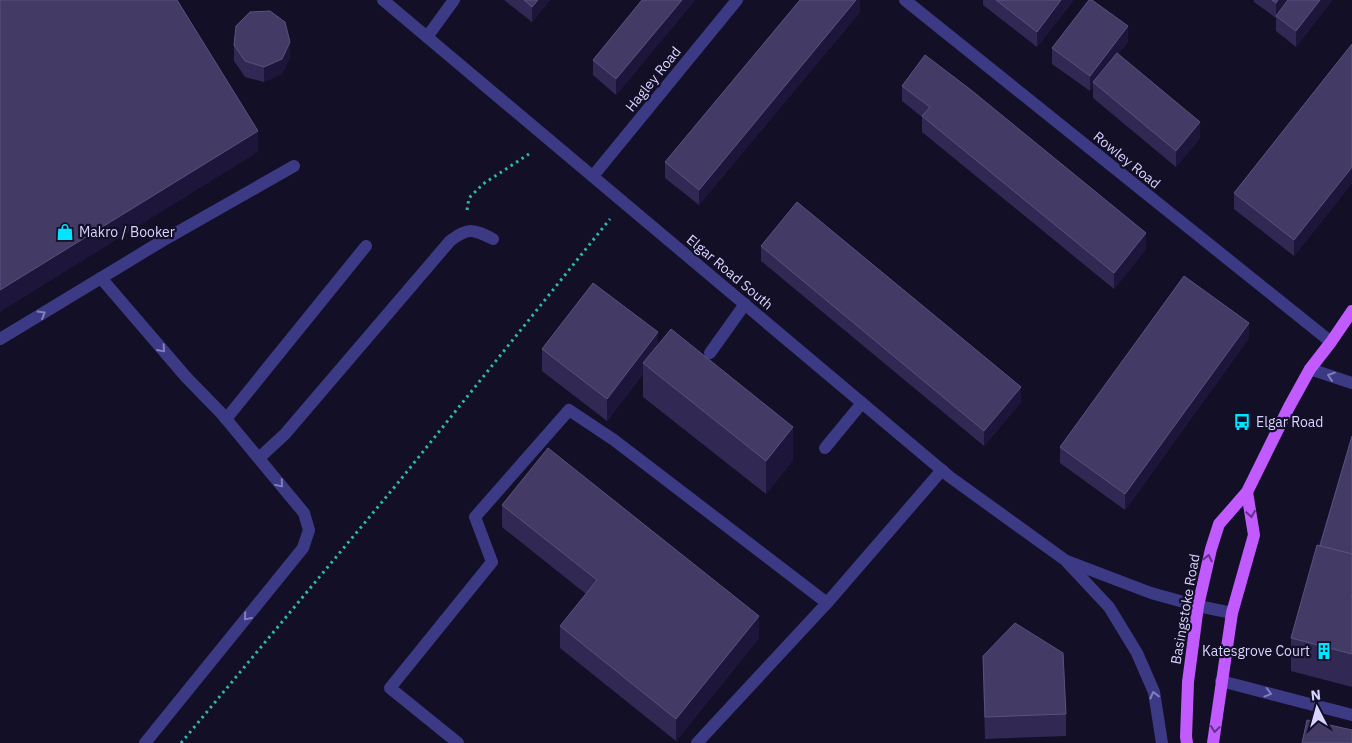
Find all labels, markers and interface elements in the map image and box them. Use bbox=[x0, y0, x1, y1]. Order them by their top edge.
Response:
street label: Hagley Road bbox=[621, 43, 685, 115]
street label: Rowley Road bbox=[1090, 127, 1164, 193]
shop icon: Makro / Booker bbox=[55, 222, 75, 242]
place label: Makro / Booker bbox=[79, 223, 175, 241]
street label: Elgar Road South bbox=[683, 231, 777, 313]
one-way arrow bbox=[36, 310, 45, 320]
one-way arrow bbox=[156, 343, 165, 352]
one-way arrow bbox=[1327, 372, 1336, 382]
bus stop icon: Elgar Road bbox=[1232, 412, 1252, 432]
place label: Elgar Road bbox=[1256, 413, 1323, 431]
one-way arrow bbox=[275, 478, 283, 487]
one-way arrow bbox=[1245, 510, 1255, 518]
street label: Basingstoke Road bbox=[1166, 552, 1204, 666]
one-way arrow bbox=[1203, 554, 1213, 563]
one-way arrow bbox=[244, 611, 253, 620]
building icon: Katesgrove Court bbox=[1314, 641, 1334, 661]
place label: Katesgrove Court bbox=[1202, 642, 1310, 660]
north arrow bbox=[1292, 683, 1342, 733]
text: N bbox=[1310, 686, 1322, 705]
one-way arrow bbox=[1264, 687, 1273, 698]
one-way arrow bbox=[1149, 691, 1160, 699]
one-way arrow bbox=[1210, 726, 1221, 734]

